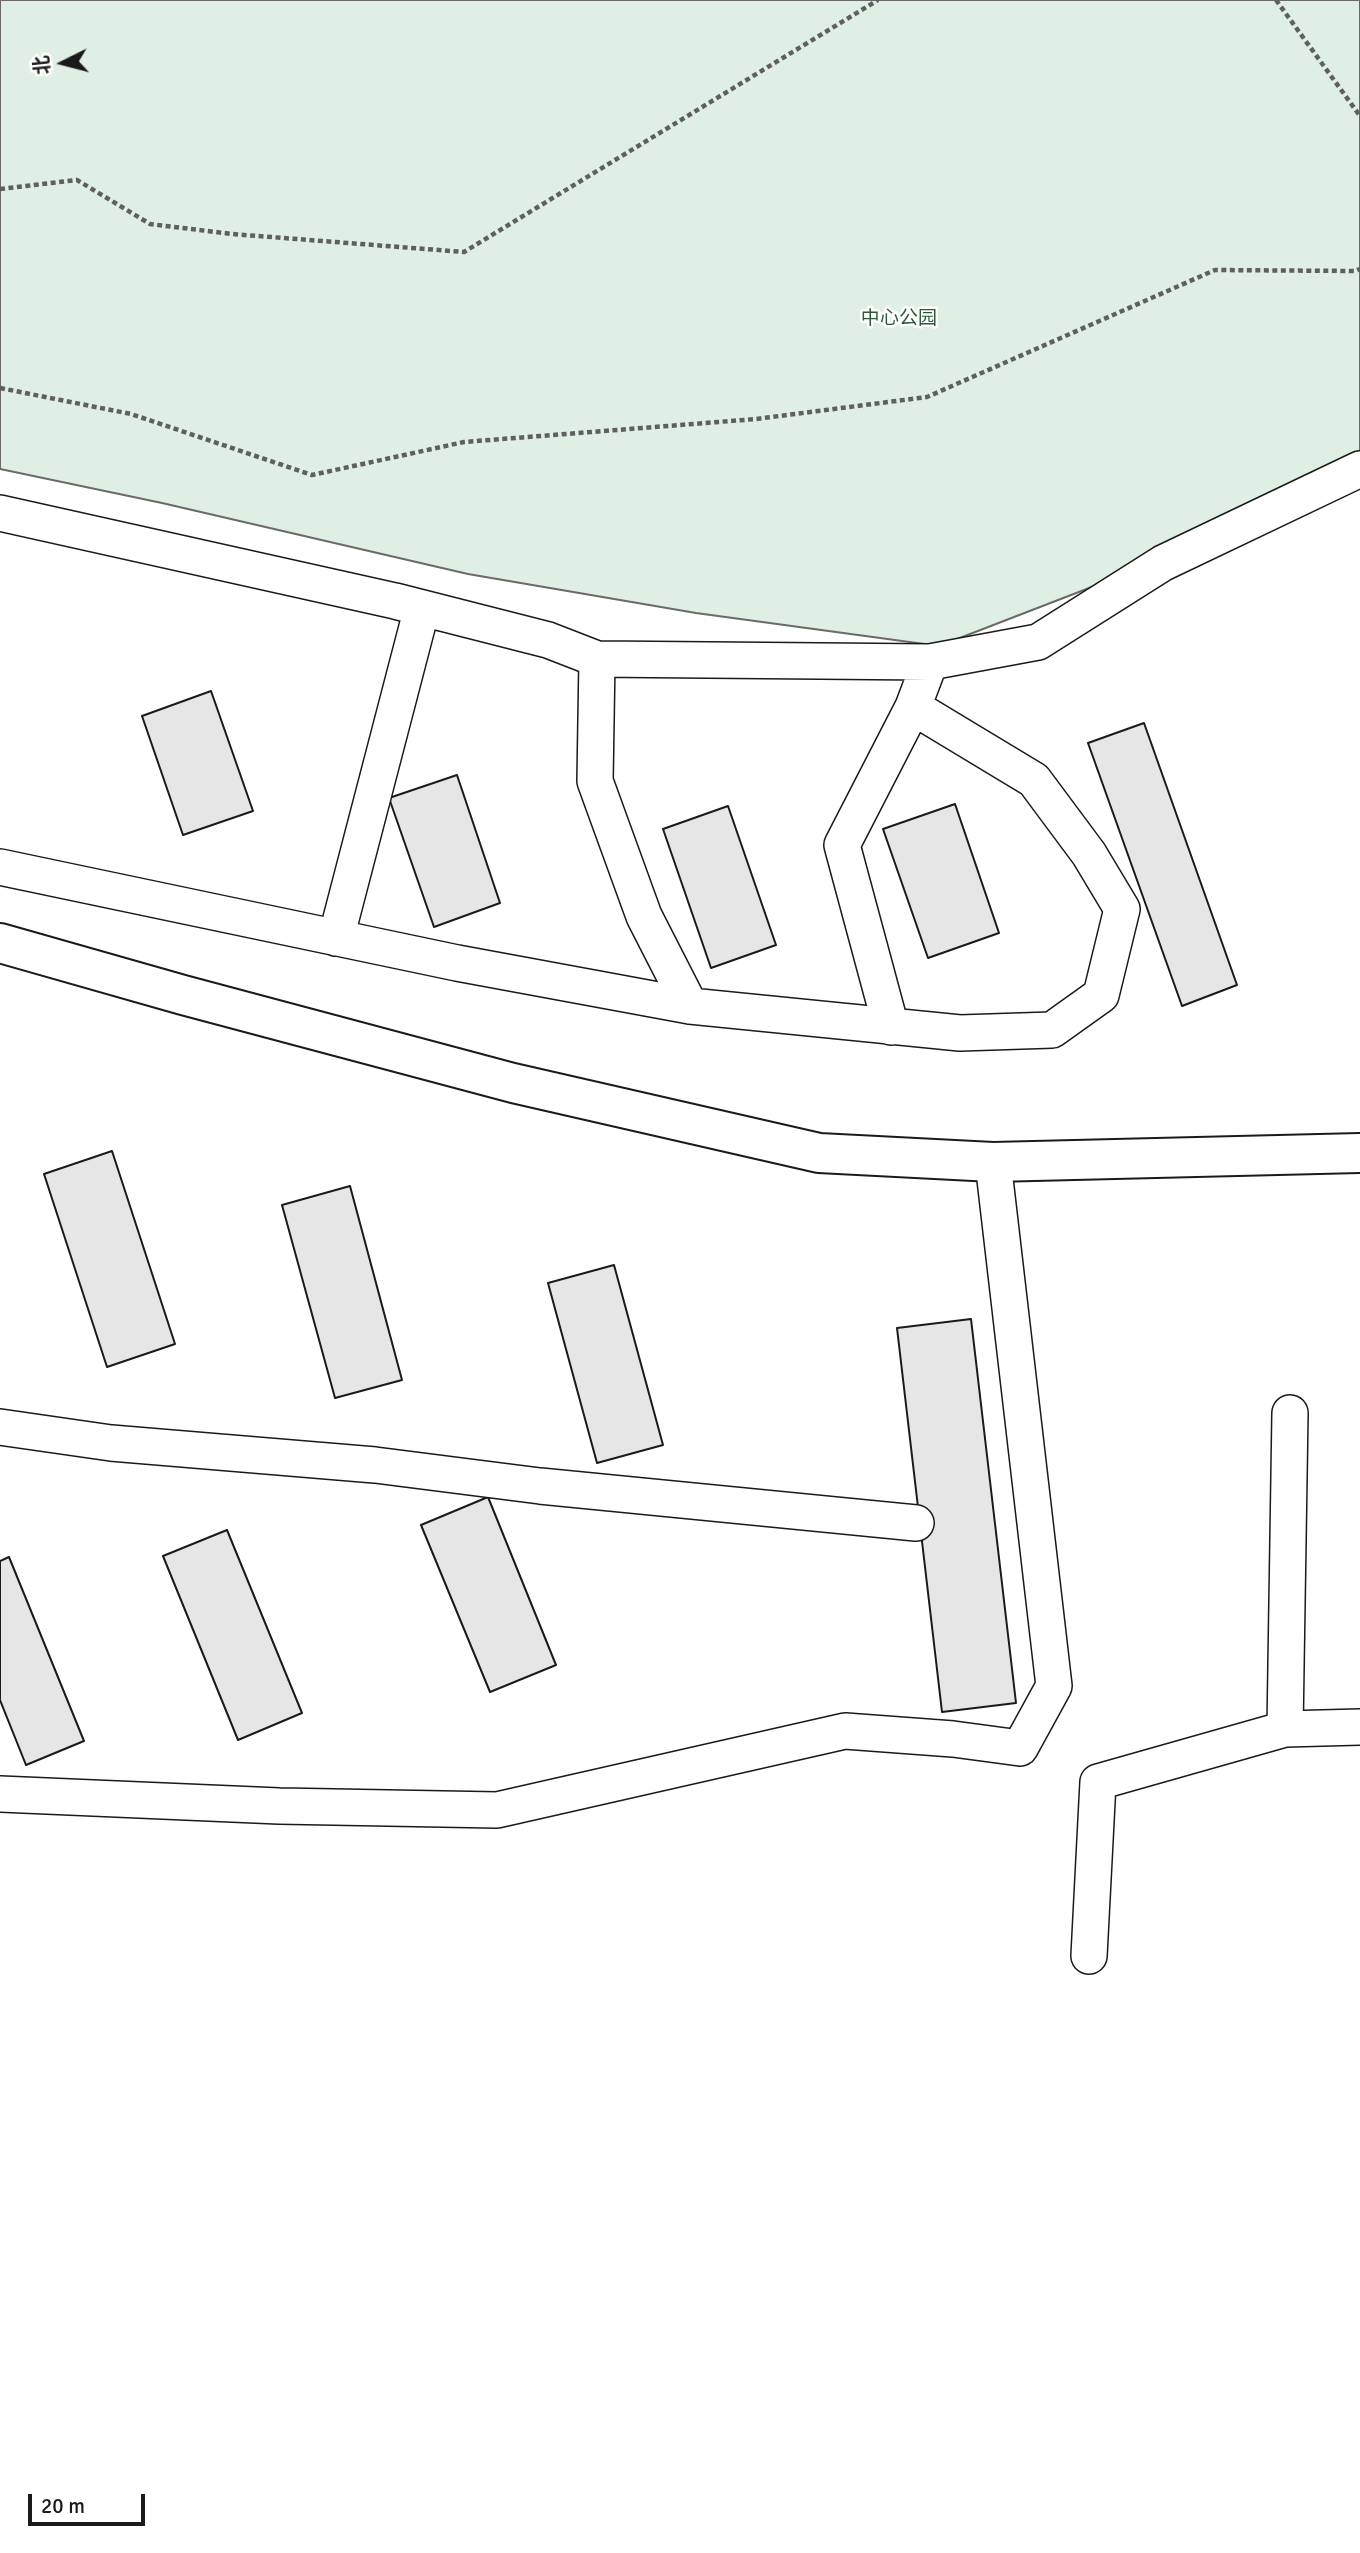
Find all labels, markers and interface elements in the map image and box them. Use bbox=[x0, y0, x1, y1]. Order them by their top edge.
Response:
north arrow bbox=[28, 28, 98, 98]
text: 北 bbox=[29, 54, 55, 76]
park label: 中心公园 bbox=[861, 308, 937, 330]
scale bar bbox=[32, 2480, 149, 2524]
text: 20 m bbox=[41, 2493, 85, 2519]

